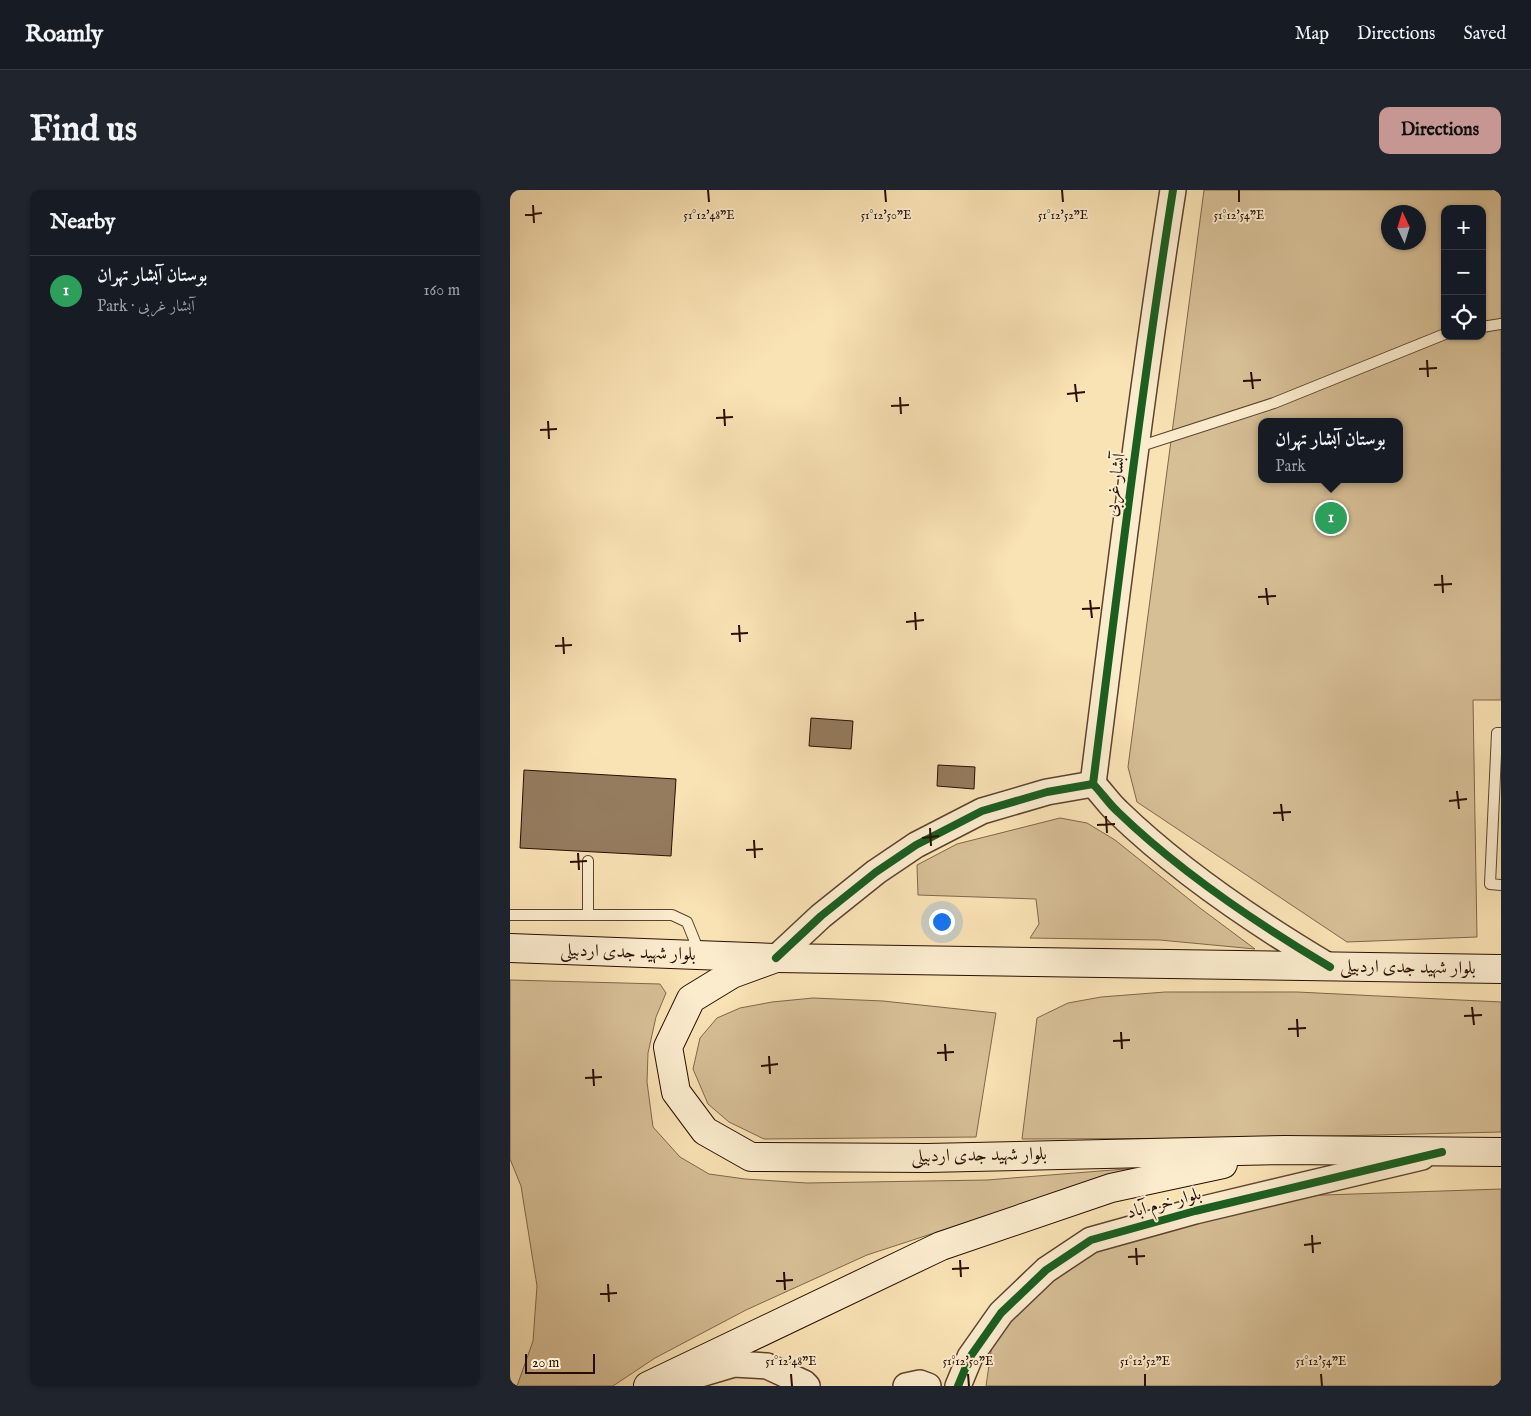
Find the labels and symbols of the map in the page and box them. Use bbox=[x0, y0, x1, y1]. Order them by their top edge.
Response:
north arrow bbox=[1381, 205, 1426, 250]
text: 51°12'48"E bbox=[684, 208, 734, 223]
text: 51°12'50"E bbox=[861, 208, 911, 223]
text: 51°12'52"E bbox=[1038, 208, 1088, 223]
text: 51°12'54"E bbox=[1214, 208, 1264, 223]
street label: آبشار غربی bbox=[1100, 450, 1132, 518]
pin: 1 bbox=[1315, 499, 1347, 537]
your location bbox=[929, 909, 955, 935]
street label: بلوار شهید جدی اردبیلی bbox=[560, 939, 696, 967]
street label: بلوار شهید جدی اردبیلی bbox=[1340, 955, 1476, 981]
street label: بلوار شهید جدی اردبیلی bbox=[911, 1143, 1047, 1169]
street label: بلوار خرم آباد bbox=[1124, 1183, 1205, 1228]
scale bar bbox=[525, 1351, 595, 1374]
text: 51°12'48"E bbox=[766, 1354, 816, 1369]
text: 51°12'50"E bbox=[943, 1354, 993, 1369]
text: 51°12'52"E bbox=[1120, 1354, 1170, 1369]
text: 51°12'54"E bbox=[1296, 1354, 1346, 1369]

